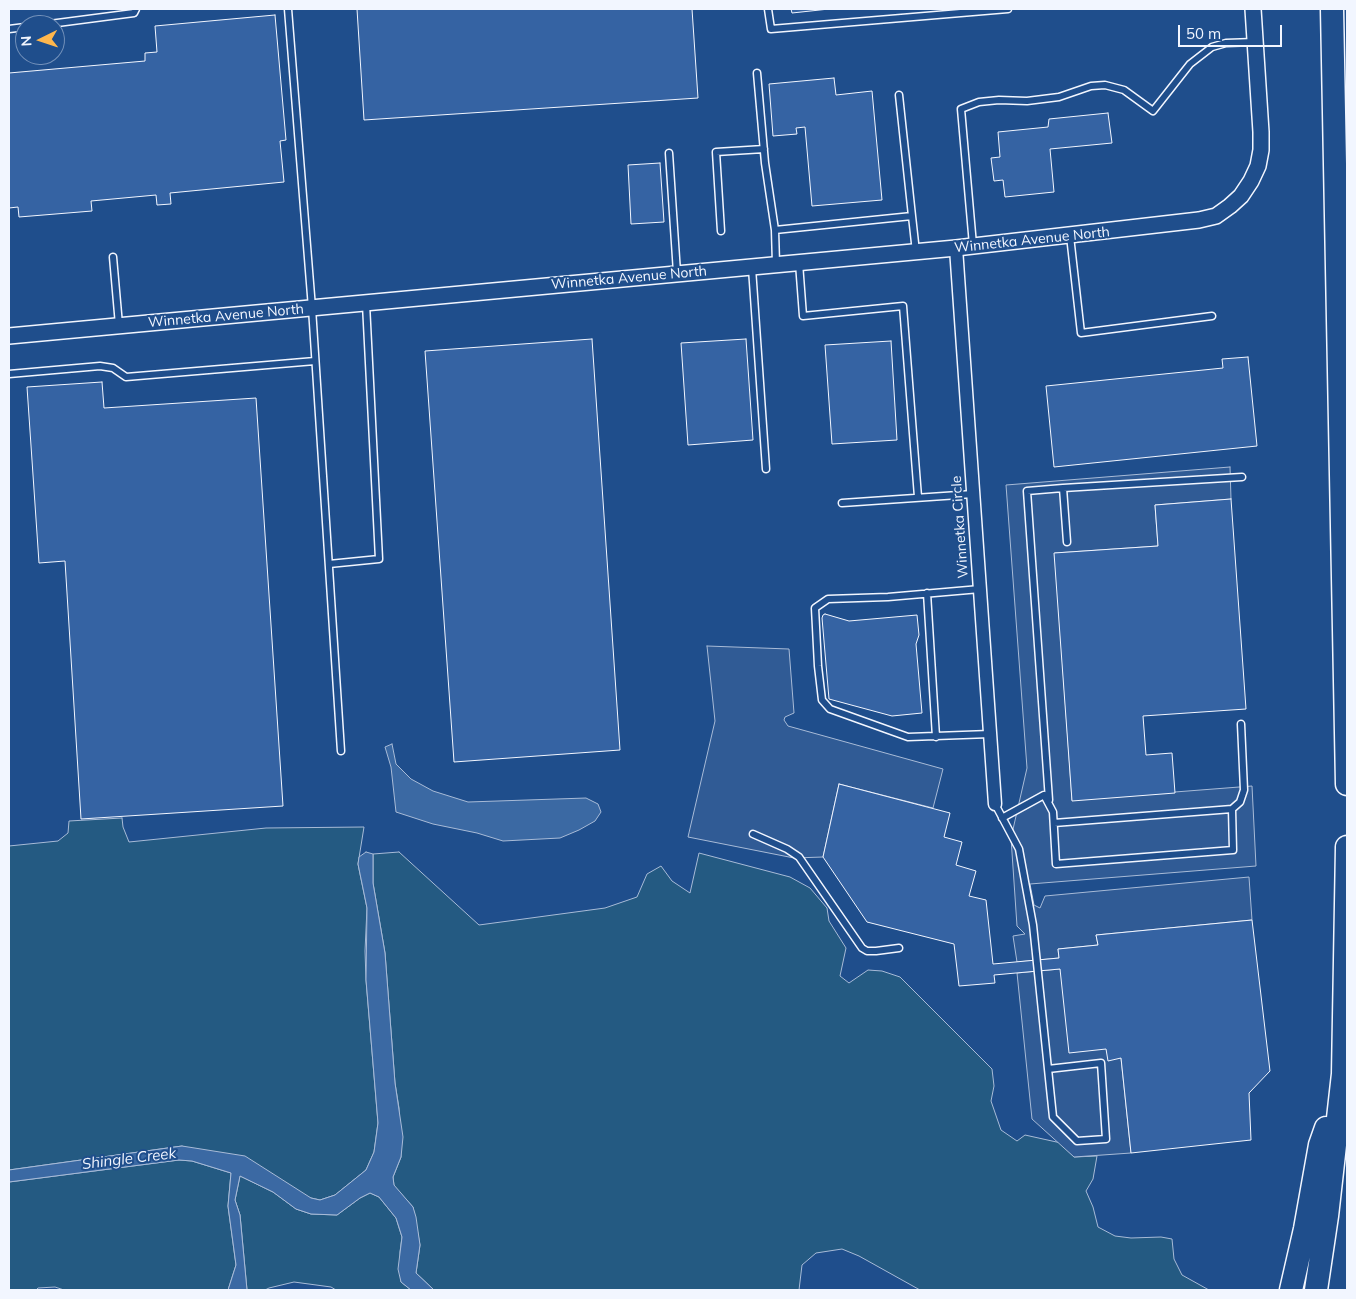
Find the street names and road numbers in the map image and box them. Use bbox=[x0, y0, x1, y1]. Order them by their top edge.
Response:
street label: Winnetka Avenue North bbox=[953, 223, 1111, 257]
street label: Winnetka Avenue North bbox=[550, 263, 708, 293]
street label: Winnetka Avenue North bbox=[147, 301, 305, 331]
street label: Winnetka Circle bbox=[948, 475, 972, 579]

